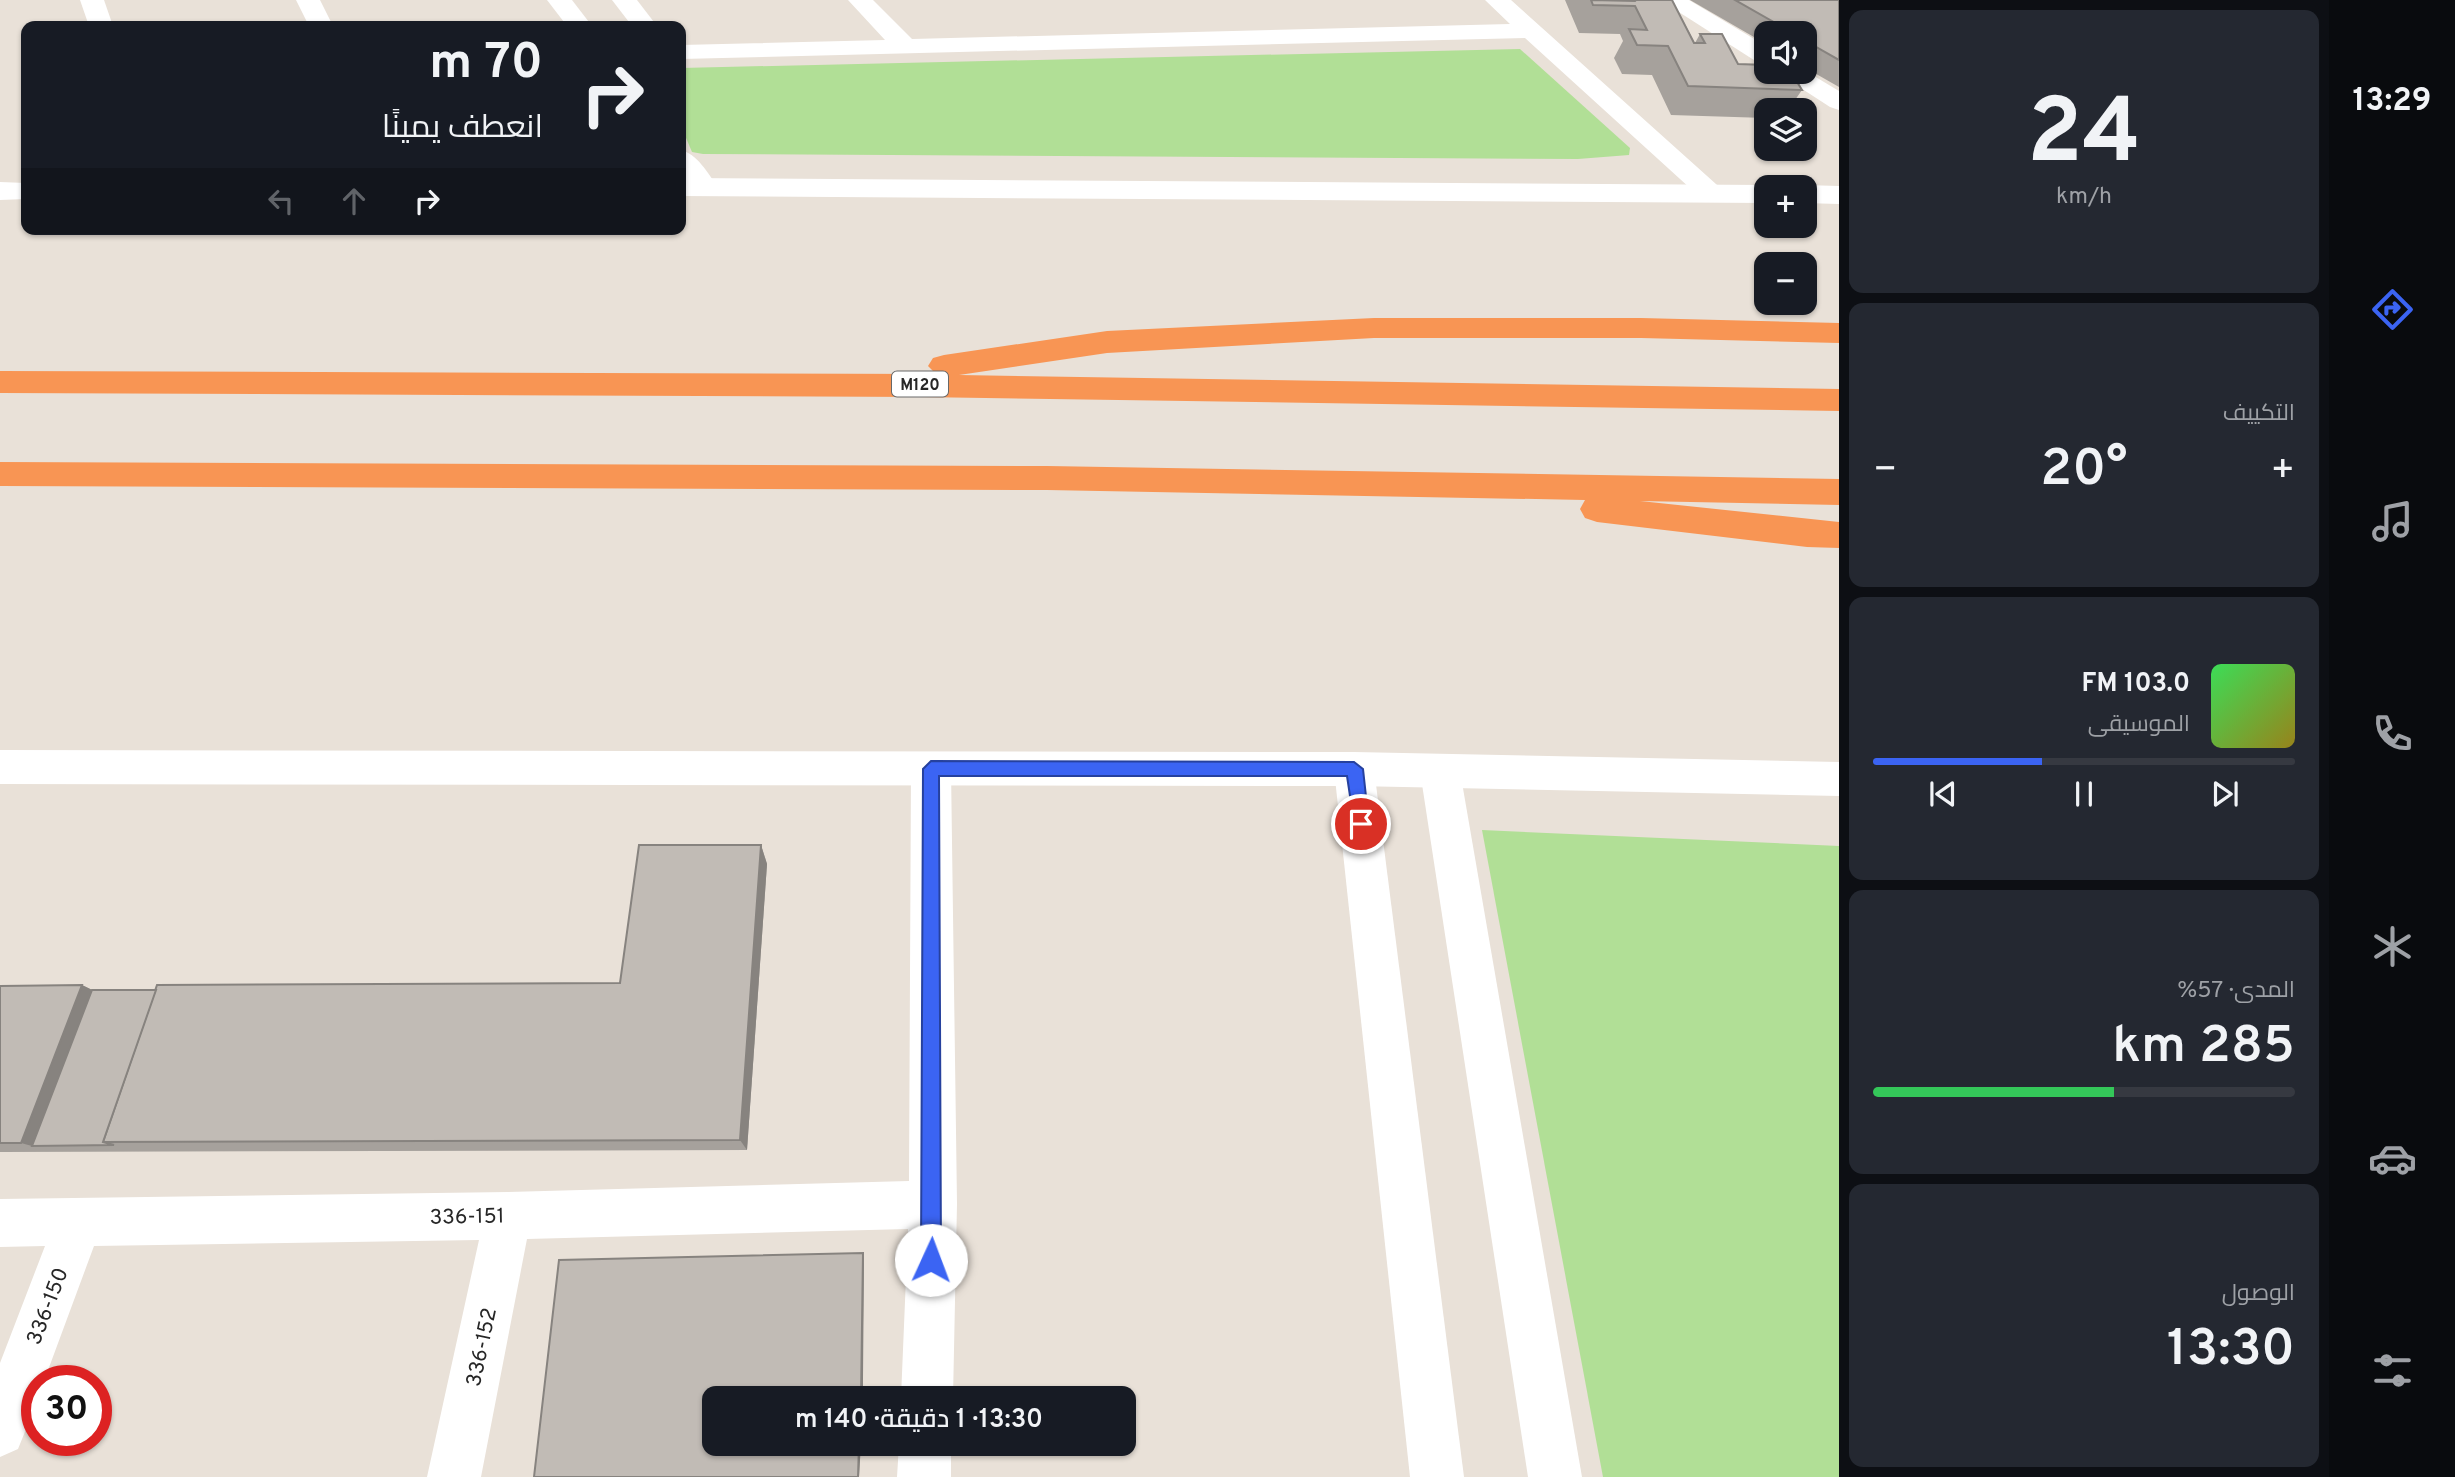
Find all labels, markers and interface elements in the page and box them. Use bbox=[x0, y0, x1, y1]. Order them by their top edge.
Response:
map controls bbox=[1754, 21, 1817, 315]
button: sound bbox=[1754, 21, 1817, 84]
text: 70 m bbox=[429, 34, 543, 96]
icon: right bbox=[567, 49, 658, 140]
text: 24 bbox=[2027, 80, 2141, 195]
text: 13:29 bbox=[2353, 82, 2432, 122]
button: layers bbox=[1754, 98, 1817, 161]
text: انعطف يمينًا bbox=[382, 109, 543, 149]
button: + bbox=[1754, 175, 1817, 238]
icon: left bbox=[262, 182, 300, 220]
icon: ahead bbox=[335, 182, 373, 220]
icon: right bbox=[408, 182, 446, 220]
text: km/h bbox=[2056, 183, 2112, 212]
button: − bbox=[1754, 252, 1817, 315]
icon: directions bbox=[2368, 285, 2417, 334]
road number: M120 bbox=[892, 372, 948, 396]
text: التكييف bbox=[2223, 400, 2295, 429]
text: 20° bbox=[2040, 438, 2128, 504]
text: − bbox=[1873, 447, 1898, 496]
text: + bbox=[2270, 447, 2295, 496]
icon: music bbox=[2368, 497, 2417, 546]
text: 103.0 FM bbox=[2082, 668, 2190, 701]
icon: phone bbox=[2368, 709, 2417, 758]
text: الموسيقى bbox=[2088, 711, 2190, 740]
icon: previous bbox=[1924, 775, 1962, 813]
icon: pause bbox=[2065, 775, 2103, 813]
icon: next bbox=[2206, 775, 2244, 813]
pin bbox=[1331, 794, 1391, 854]
icon: arrive bbox=[1342, 805, 1380, 843]
icon: climate bbox=[2368, 922, 2417, 971]
text: المدى · 57% bbox=[2177, 977, 2295, 1006]
text: 285 km bbox=[2112, 1015, 2295, 1081]
icon: car bbox=[2368, 1134, 2417, 1183]
street label: 336-151 bbox=[429, 1203, 505, 1232]
position arrow bbox=[894, 1223, 968, 1297]
street label: 336-150 bbox=[21, 1264, 75, 1349]
text: الوصول bbox=[2222, 1280, 2295, 1309]
street label: 336-152 bbox=[461, 1305, 504, 1389]
text: 13:30 bbox=[2167, 1318, 2295, 1384]
icon: filters bbox=[2368, 1346, 2417, 1395]
speed limit sign: 30 bbox=[21, 1365, 112, 1456]
text: 13:30 · 1 دقيقة · 140 m bbox=[795, 1404, 1043, 1437]

